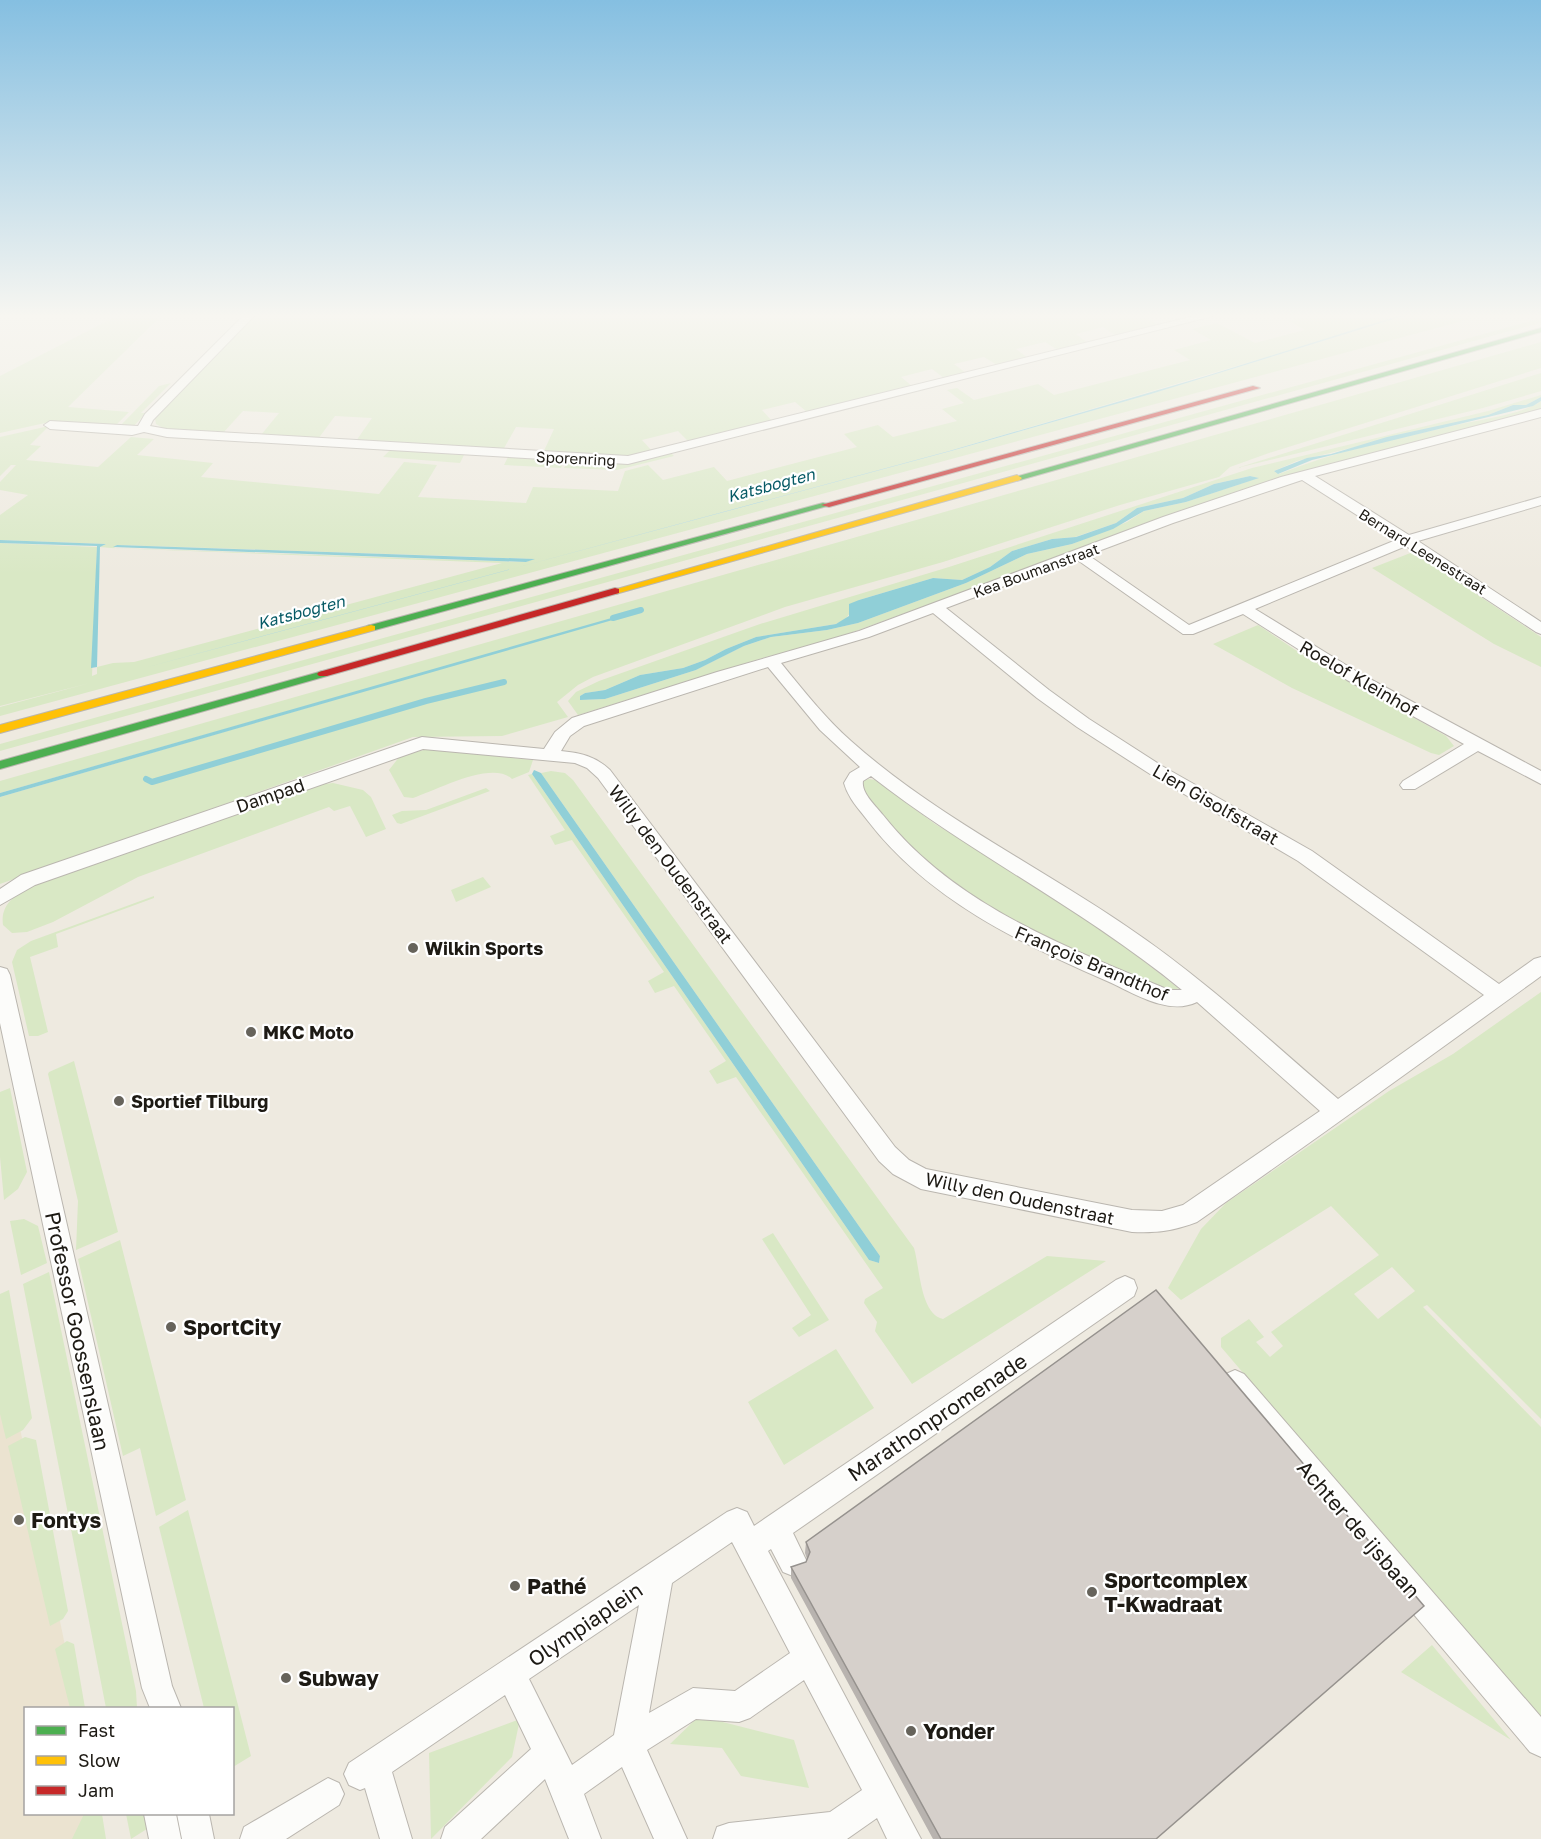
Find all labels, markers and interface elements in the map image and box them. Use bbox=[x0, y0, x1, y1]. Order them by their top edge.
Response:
street label: Sporenring bbox=[536, 447, 616, 469]
water label: Katsbogten bbox=[725, 463, 818, 506]
street label: Bernard Leenestraat bbox=[1356, 504, 1490, 598]
street label: Kea Boumanstraat bbox=[971, 539, 1101, 601]
water label: Katsbogten bbox=[255, 590, 348, 633]
street label: Roelof Kleinhof bbox=[1296, 635, 1422, 721]
street label: Lien Gisolfstraat bbox=[1149, 759, 1283, 849]
street label: Dampad bbox=[233, 773, 307, 817]
street label: Willy den Oudenstraat bbox=[604, 780, 738, 948]
street label: François Brandthof bbox=[1012, 921, 1173, 1006]
place label: Wilkin Sports bbox=[425, 937, 543, 959]
marker: Wilkin Sports bbox=[406, 941, 420, 955]
place label: MKC Moto bbox=[263, 1021, 354, 1043]
marker: MKC Moto bbox=[244, 1025, 258, 1039]
place label: Sportief Tilburg bbox=[131, 1090, 268, 1112]
marker: Sportief Tilburg bbox=[112, 1094, 126, 1108]
street label: Willy den Oudenstraat bbox=[923, 1167, 1117, 1229]
street label: Professor Goossenslaan bbox=[40, 1209, 116, 1453]
place label: SportCity bbox=[183, 1314, 282, 1340]
marker: SportCity bbox=[164, 1320, 178, 1334]
street label: Marathonpromenade bbox=[842, 1347, 1032, 1487]
street label: Achter de ijsbaan bbox=[1292, 1455, 1426, 1603]
place label: Fontys bbox=[31, 1507, 102, 1533]
marker: Fontys bbox=[12, 1513, 26, 1527]
place label: Sportcomplex T-Kwadraat bbox=[1104, 1567, 1248, 1617]
place label: Pathé bbox=[527, 1573, 586, 1599]
street label: Olympiaplein bbox=[523, 1576, 647, 1672]
marker: Pathé bbox=[508, 1579, 522, 1593]
marker: Sportcomplex T-Kwadraat bbox=[1085, 1585, 1099, 1599]
place label: Subway bbox=[298, 1665, 379, 1691]
marker: Subway bbox=[279, 1671, 293, 1685]
legend bbox=[24, 1707, 234, 1815]
place label: Yonder bbox=[923, 1718, 995, 1744]
text: Fast bbox=[78, 1719, 115, 1741]
marker: Yonder bbox=[904, 1724, 918, 1738]
text: Slow bbox=[78, 1749, 121, 1771]
text: Jam bbox=[78, 1779, 114, 1801]

